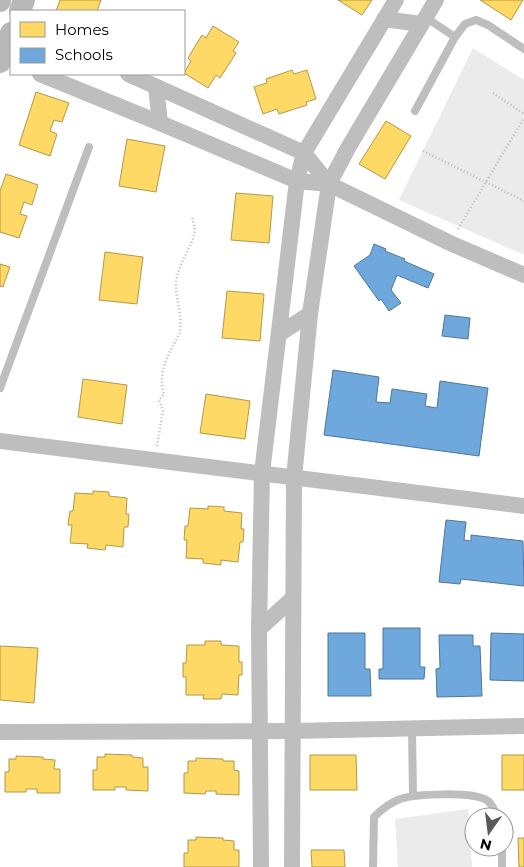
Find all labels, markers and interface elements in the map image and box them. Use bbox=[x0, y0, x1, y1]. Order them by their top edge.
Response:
legend bbox=[10, 10, 185, 75]
text: Homes bbox=[55, 20, 109, 39]
text: Schools bbox=[55, 45, 113, 64]
north arrow bbox=[464, 807, 514, 857]
text: N bbox=[478, 835, 494, 855]

